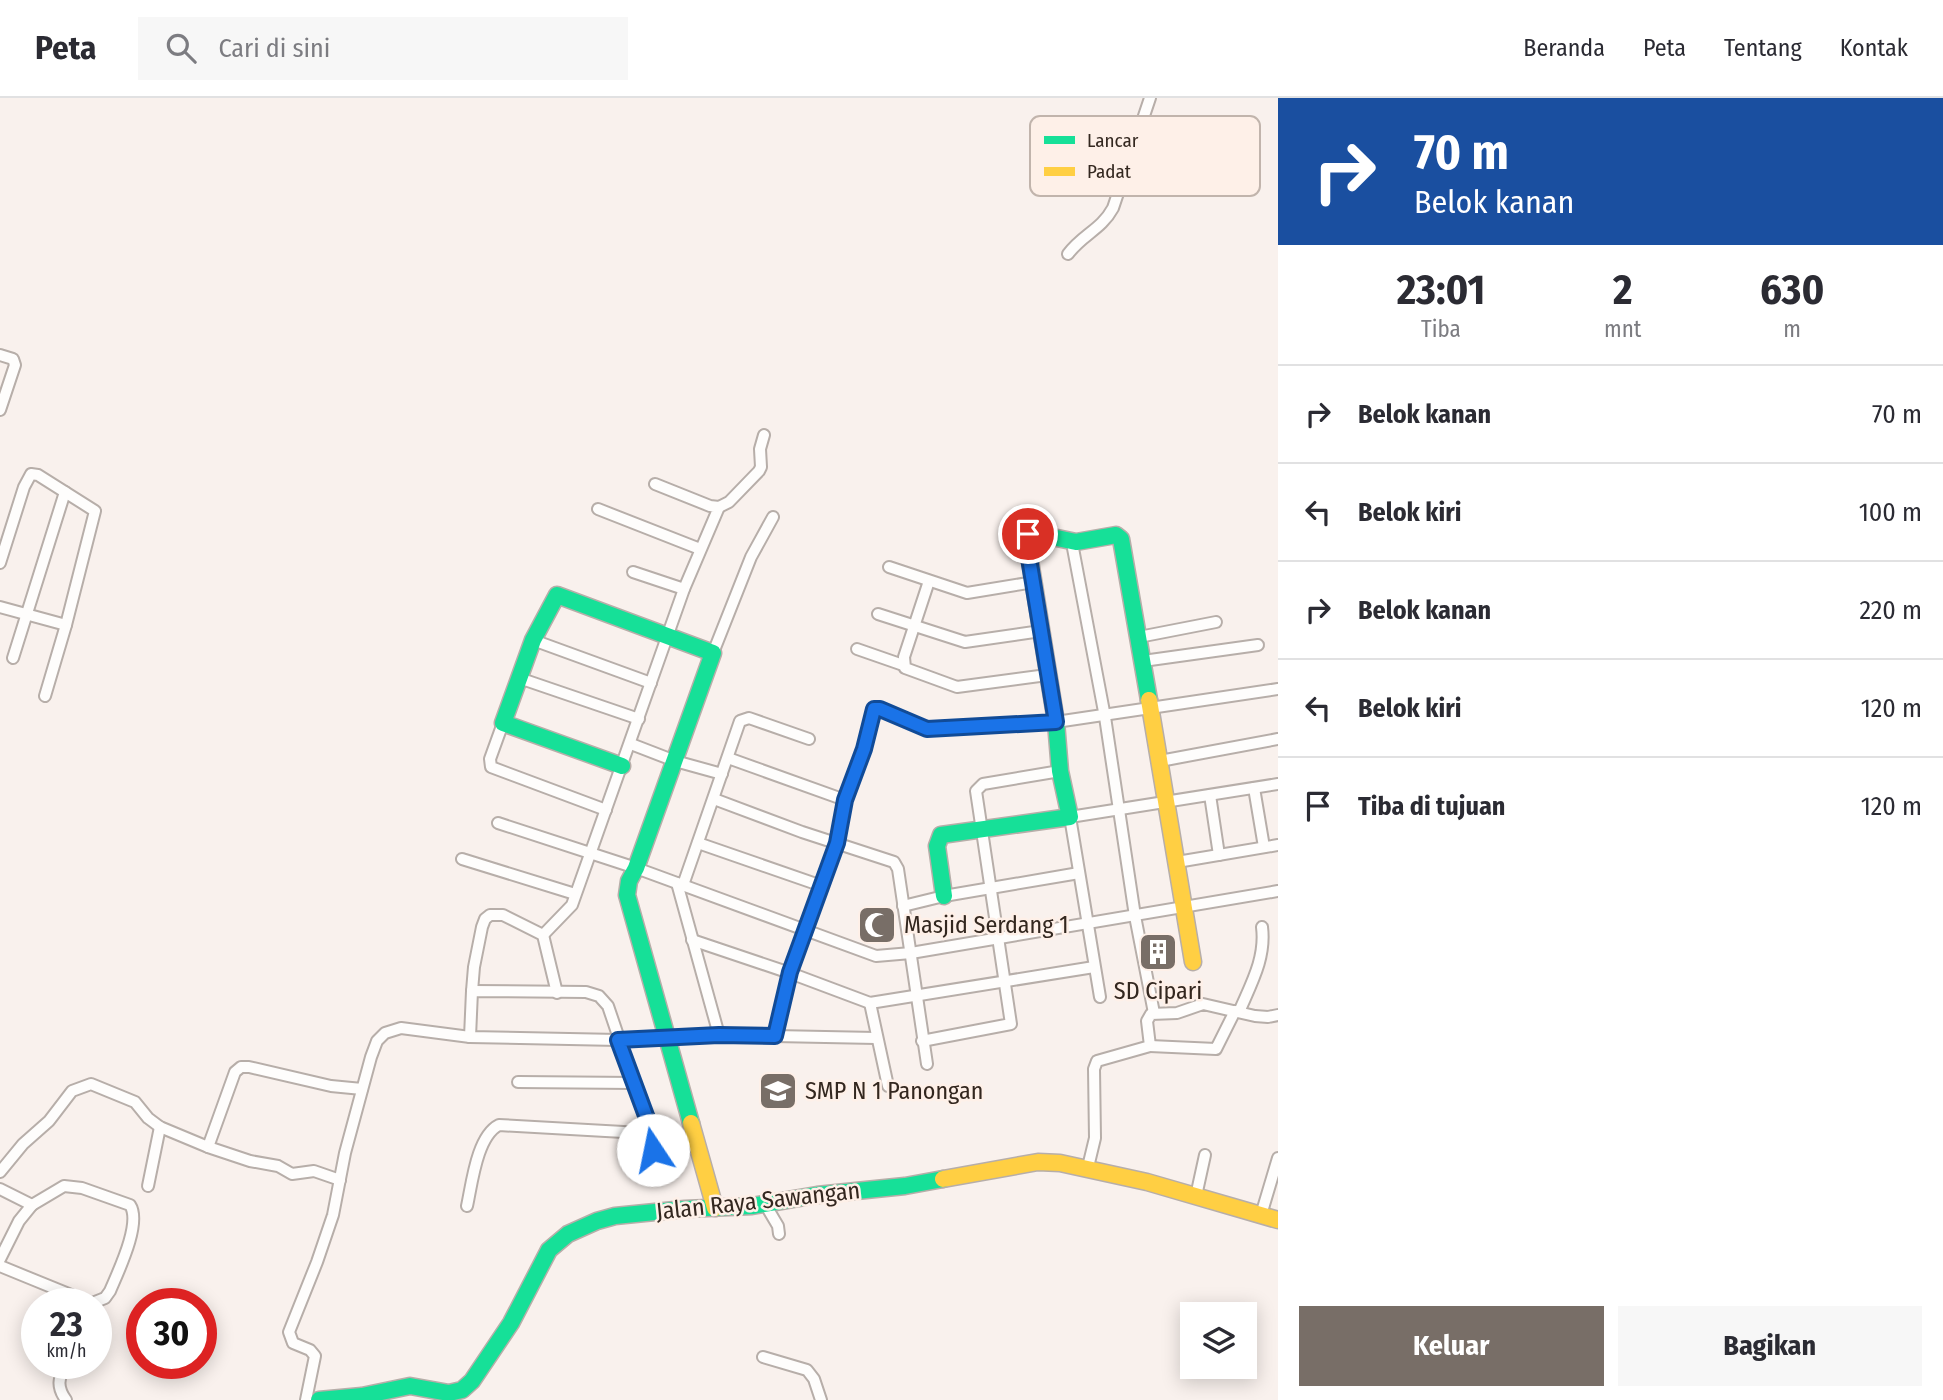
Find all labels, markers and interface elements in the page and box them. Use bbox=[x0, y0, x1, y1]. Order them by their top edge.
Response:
search box bbox=[138, 17, 628, 80]
text: Peta bbox=[35, 28, 96, 68]
icon: search bbox=[162, 29, 200, 67]
text: Cari di sini bbox=[218, 33, 330, 64]
text: Beranda bbox=[1523, 34, 1605, 62]
text: Peta bbox=[1643, 34, 1686, 62]
text: Tentang bbox=[1724, 34, 1802, 62]
text: Kontak bbox=[1840, 34, 1908, 62]
legend bbox=[1030, 116, 1260, 196]
text: 70 m bbox=[1414, 123, 1509, 182]
icon: right bbox=[1299, 126, 1390, 217]
text: Lancar bbox=[1087, 129, 1139, 152]
text: Padat bbox=[1087, 160, 1132, 183]
text: Belok kanan bbox=[1414, 183, 1574, 221]
text: 23:01 bbox=[1397, 265, 1485, 315]
text: 2 bbox=[1613, 265, 1632, 315]
text: 630 bbox=[1760, 265, 1824, 315]
text: Tiba bbox=[1421, 315, 1461, 343]
text: mnt bbox=[1604, 315, 1641, 343]
text: m bbox=[1783, 315, 1801, 343]
icon: right bbox=[1299, 395, 1337, 433]
text: Belok kanan bbox=[1358, 399, 1491, 430]
text: 70 m bbox=[1872, 399, 1922, 430]
icon: left bbox=[1299, 493, 1337, 531]
text: Belok kiri bbox=[1358, 497, 1461, 528]
text: 100 m bbox=[1859, 497, 1922, 528]
pin bbox=[998, 504, 1058, 564]
icon: arrive bbox=[1009, 515, 1047, 553]
icon: right bbox=[1299, 591, 1337, 629]
text: Belok kanan bbox=[1358, 595, 1491, 626]
text: 220 m bbox=[1859, 595, 1922, 626]
icon: left bbox=[1299, 689, 1337, 727]
text: Belok kiri bbox=[1358, 693, 1461, 724]
text: 120 m bbox=[1861, 693, 1922, 724]
icon: arrive bbox=[1299, 787, 1337, 825]
text: Tiba di tujuan bbox=[1358, 791, 1505, 822]
text: 120 m bbox=[1861, 791, 1922, 822]
mosque icon: Masjid Serdang 1 bbox=[856, 904, 898, 946]
place label: Masjid Serdang 1 bbox=[904, 911, 1069, 939]
building icon: SD Cipari bbox=[1137, 931, 1179, 973]
place label: SD Cipari bbox=[1114, 977, 1202, 1005]
school or university icon: SMP N 1 Panongan bbox=[757, 1070, 799, 1112]
place label: SMP N 1 Panongan bbox=[805, 1077, 983, 1105]
position arrow bbox=[616, 1113, 690, 1187]
street label: Jalan Raya Sawangan bbox=[655, 1176, 861, 1226]
speed limit sign: 30 bbox=[126, 1288, 217, 1379]
map controls bbox=[1180, 1302, 1257, 1379]
button: layers bbox=[1180, 1302, 1257, 1379]
text: 23 bbox=[50, 1303, 83, 1345]
button: Keluar bbox=[1299, 1306, 1604, 1386]
button: Bagikan bbox=[1618, 1306, 1922, 1386]
text: km/h bbox=[46, 1340, 87, 1362]

